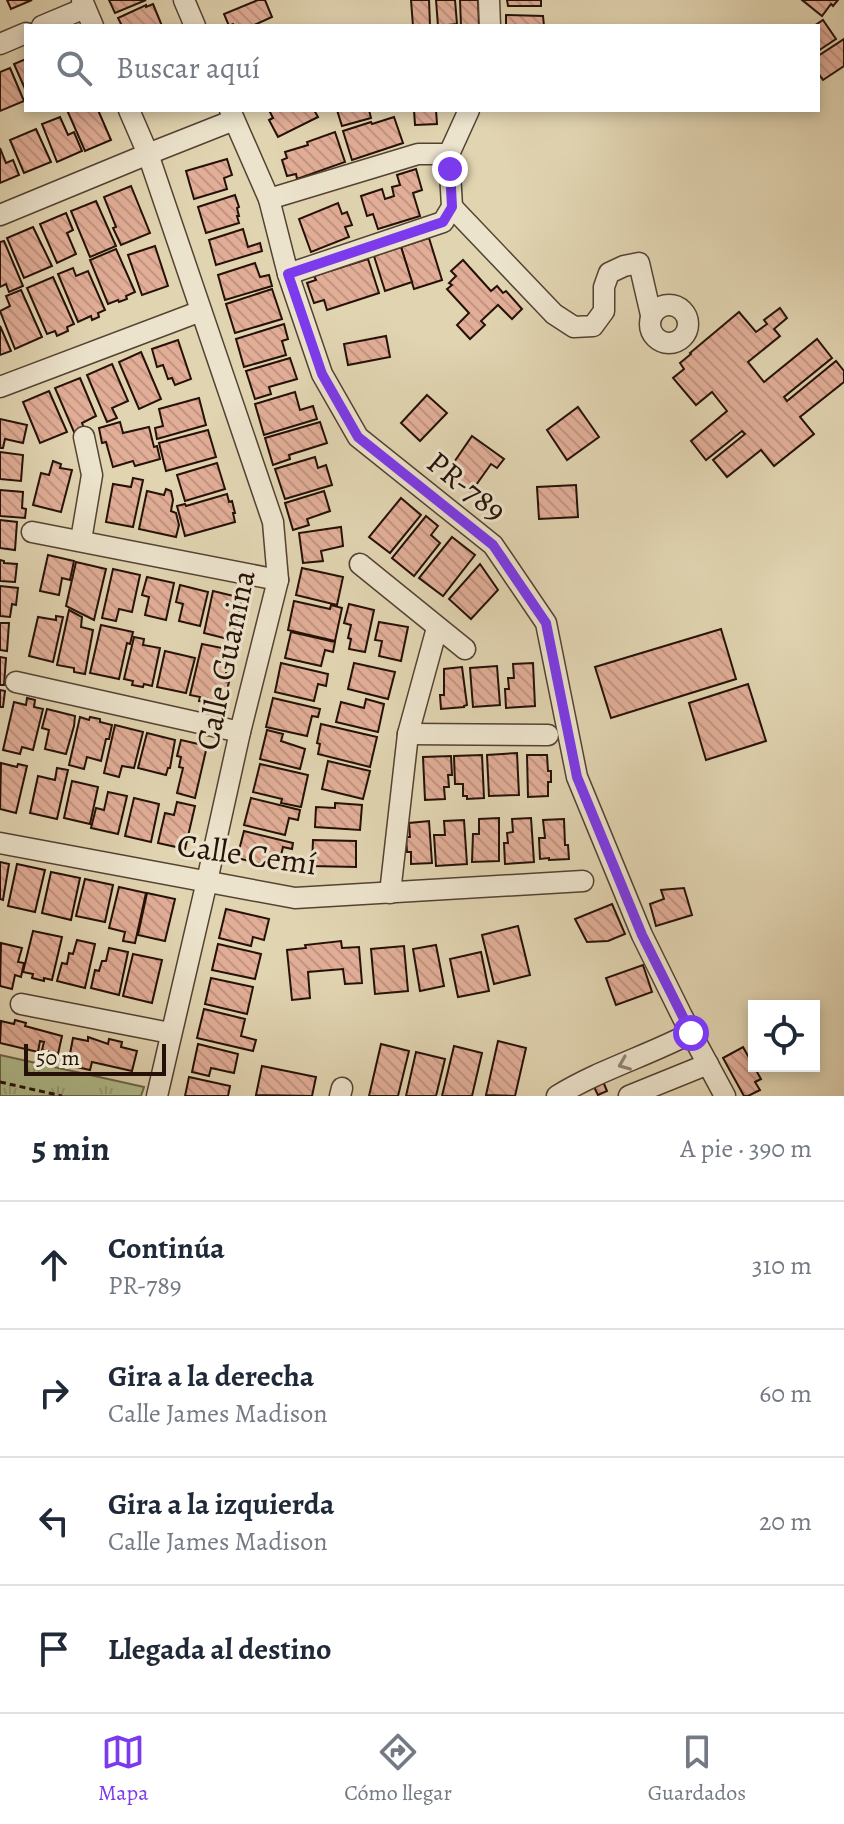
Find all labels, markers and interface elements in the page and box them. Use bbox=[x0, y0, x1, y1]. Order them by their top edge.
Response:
search box bbox=[24, 24, 820, 112]
icon: search bbox=[52, 46, 96, 90]
text: Buscar aquí bbox=[116, 48, 260, 88]
route end bbox=[432, 151, 468, 187]
street label: PR-789 bbox=[418, 440, 516, 532]
street label: Calle Guanina bbox=[184, 566, 266, 754]
street label: Calle Cemí bbox=[174, 822, 320, 886]
map controls bbox=[748, 1000, 820, 1072]
button: locate bbox=[748, 1000, 820, 1072]
route start bbox=[673, 1015, 709, 1051]
scale bar bbox=[24, 1040, 166, 1076]
text: 50 m bbox=[36, 1043, 80, 1073]
one-way arrow bbox=[618, 1054, 632, 1070]
text: 5 min bbox=[32, 1125, 110, 1172]
text: A pie · 390 m bbox=[680, 1131, 812, 1166]
text: Continúa bbox=[108, 1228, 225, 1268]
icon: ahead bbox=[32, 1243, 76, 1287]
text: 310 m bbox=[752, 1248, 812, 1283]
text: PR-789 bbox=[108, 1268, 182, 1303]
text: Gira a la derecha bbox=[108, 1356, 314, 1396]
icon: right bbox=[32, 1371, 76, 1415]
text: 60 m bbox=[759, 1376, 812, 1411]
text: Calle James Madison bbox=[108, 1396, 327, 1431]
text: Gira a la izquierda bbox=[108, 1484, 334, 1524]
icon: left bbox=[32, 1499, 76, 1543]
text: 20 m bbox=[759, 1504, 812, 1539]
text: Calle James Madison bbox=[108, 1524, 327, 1559]
icon: arrive bbox=[32, 1627, 76, 1671]
text: Llegada al destino bbox=[108, 1629, 331, 1669]
tab: Mapa bbox=[98, 1730, 148, 1808]
tab: Cómo llegar bbox=[344, 1730, 452, 1808]
tab: Guardados bbox=[648, 1730, 746, 1808]

